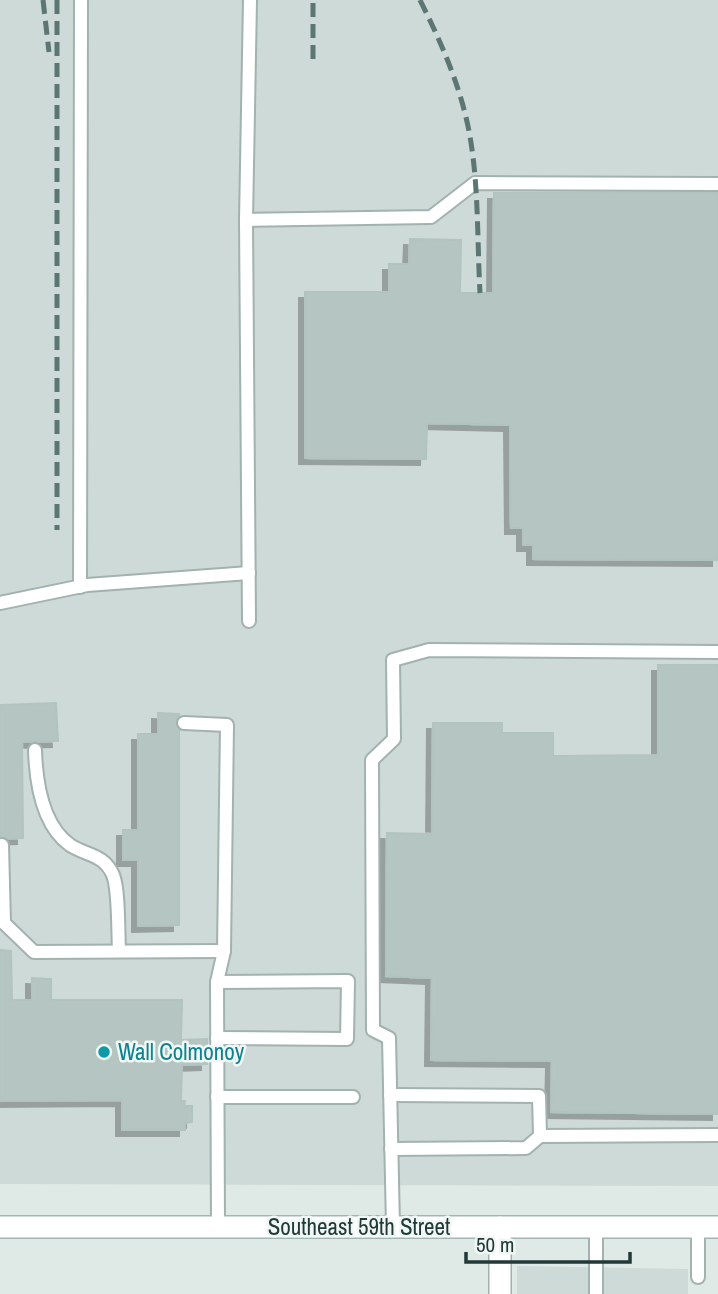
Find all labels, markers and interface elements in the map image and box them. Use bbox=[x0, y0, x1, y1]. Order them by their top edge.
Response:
place label: Wall Colmonoy bbox=[118, 1036, 245, 1067]
marker: Wall Colmonoy bbox=[96, 1044, 112, 1060]
street label: Southeast 59th Street bbox=[268, 1211, 450, 1242]
scale bar bbox=[466, 1220, 630, 1264]
text: 50 m bbox=[476, 1230, 514, 1259]

